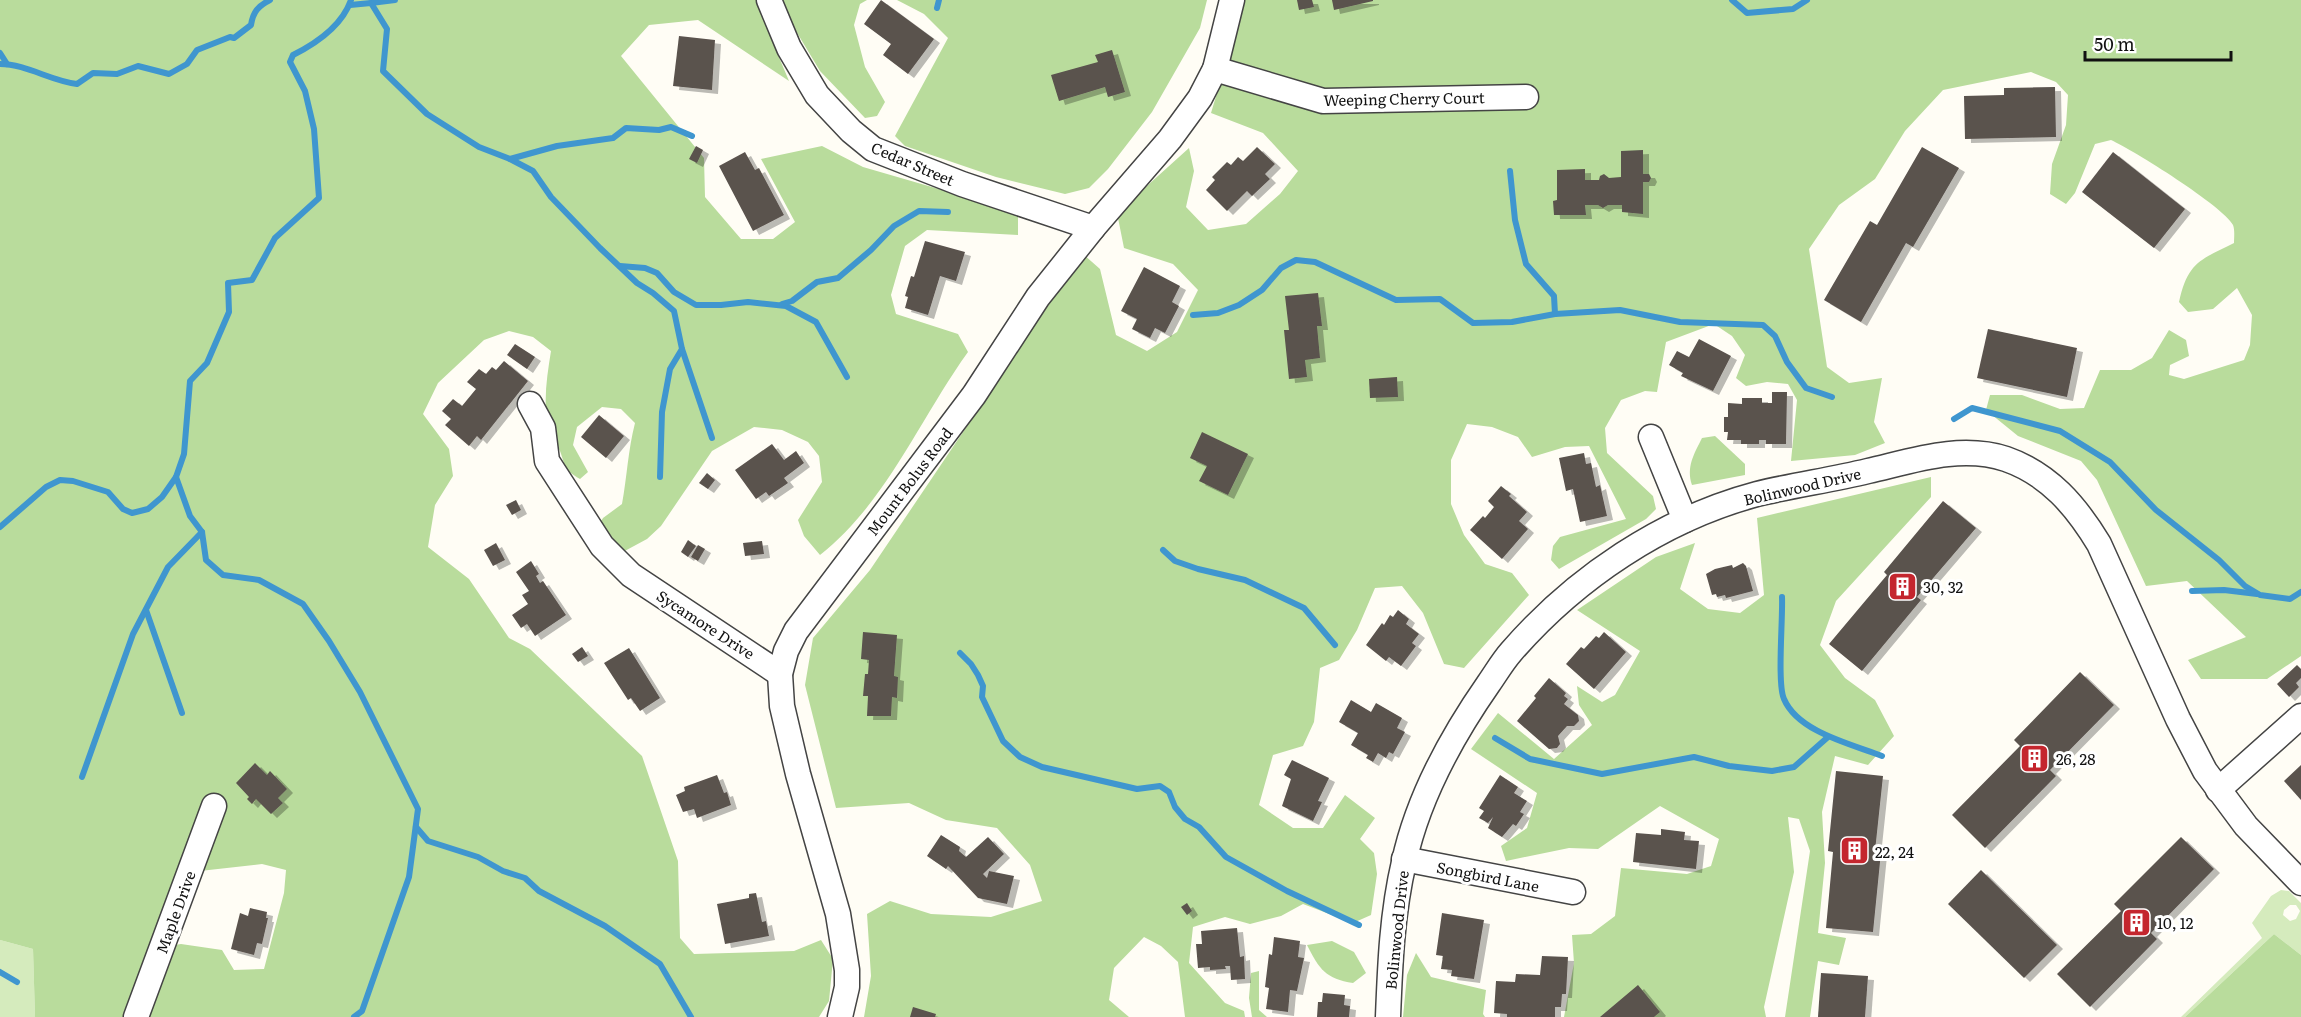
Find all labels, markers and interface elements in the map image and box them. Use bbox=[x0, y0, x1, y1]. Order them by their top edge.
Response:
scale bar bbox=[2085, 24, 2230, 62]
text: 50 m bbox=[2094, 30, 2135, 57]
street label: Weeping Cherry Court bbox=[1323, 85, 1485, 111]
street label: Cedar Street bbox=[868, 135, 958, 191]
street label: Mount Bolus Road bbox=[861, 422, 957, 540]
street label: Bolinwood Drive bbox=[1741, 461, 1863, 511]
building icon: 30, 32 bbox=[1886, 570, 1918, 602]
place label: 30, 32 bbox=[1923, 575, 1963, 598]
street label: Sycamore Drive bbox=[653, 584, 760, 664]
building icon: 26, 28 bbox=[2019, 742, 2051, 774]
place label: 26, 28 bbox=[2056, 747, 2095, 770]
building icon: 22, 24 bbox=[1838, 835, 1870, 867]
place label: 22, 24 bbox=[1875, 840, 1914, 863]
street label: Songbird Lane bbox=[1435, 855, 1541, 897]
street label: Maple Drive bbox=[149, 867, 201, 957]
street label: Bolinwood Drive bbox=[1378, 869, 1414, 991]
building icon: 10, 12 bbox=[2120, 906, 2152, 938]
place label: 10, 12 bbox=[2157, 911, 2194, 934]

